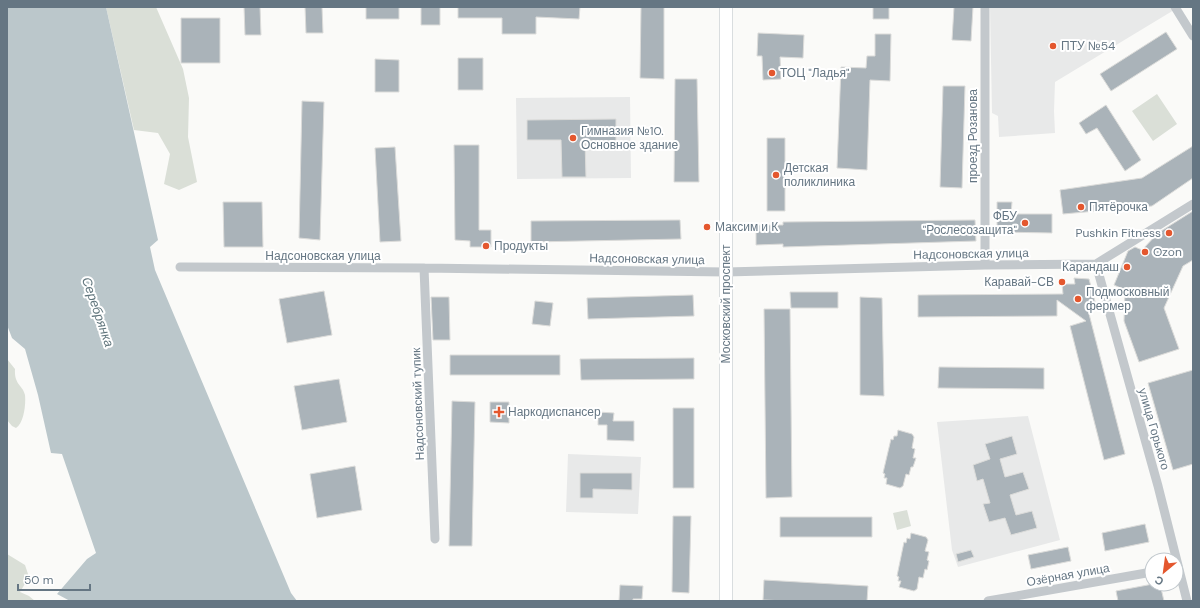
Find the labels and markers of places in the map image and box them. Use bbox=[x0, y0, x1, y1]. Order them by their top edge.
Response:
place label: ПТУ №54 bbox=[1061, 38, 1115, 54]
marker: ПТУ №54 bbox=[1048, 41, 1058, 51]
place label: ТОЦ "Ладья" bbox=[780, 65, 850, 81]
marker: ТОЦ "Ладья" bbox=[767, 68, 777, 78]
place label: Гимназия №10. Основное здание bbox=[581, 123, 678, 153]
marker: Гимназия №10. Основное здание bbox=[568, 133, 578, 143]
place label: Детская поликлиника bbox=[784, 160, 856, 190]
marker: Детская поликлиника bbox=[771, 170, 781, 180]
place label: Пятёрочка bbox=[1089, 199, 1148, 215]
marker: Пятёрочка bbox=[1076, 202, 1086, 212]
place label: ФБУ "Рослесозащита" bbox=[923, 208, 1017, 238]
marker: ФБУ "Рослесозащита" bbox=[1020, 218, 1030, 228]
place label: Максим и К bbox=[715, 219, 778, 235]
marker: Максим и К bbox=[702, 222, 712, 232]
place label: Pushkin Fitness bbox=[1075, 225, 1161, 241]
marker: Pushkin Fitness bbox=[1164, 228, 1174, 238]
place label: Продукты bbox=[494, 238, 548, 254]
marker: Продукты bbox=[481, 241, 491, 251]
place label: Ozon bbox=[1153, 244, 1182, 260]
marker: Ozon bbox=[1140, 247, 1150, 257]
place label: Карандаш bbox=[1062, 259, 1119, 275]
marker: Карандаш bbox=[1122, 262, 1132, 272]
place label: Каравай-СВ bbox=[984, 274, 1054, 290]
marker: Каравай-СВ bbox=[1057, 277, 1067, 287]
place label: Подмосковный фермер bbox=[1086, 284, 1169, 314]
marker: Подмосковный фермер bbox=[1073, 294, 1083, 304]
place label: Наркодиспансер bbox=[508, 404, 601, 420]
marker: Наркодиспансер bbox=[493, 406, 505, 418]

